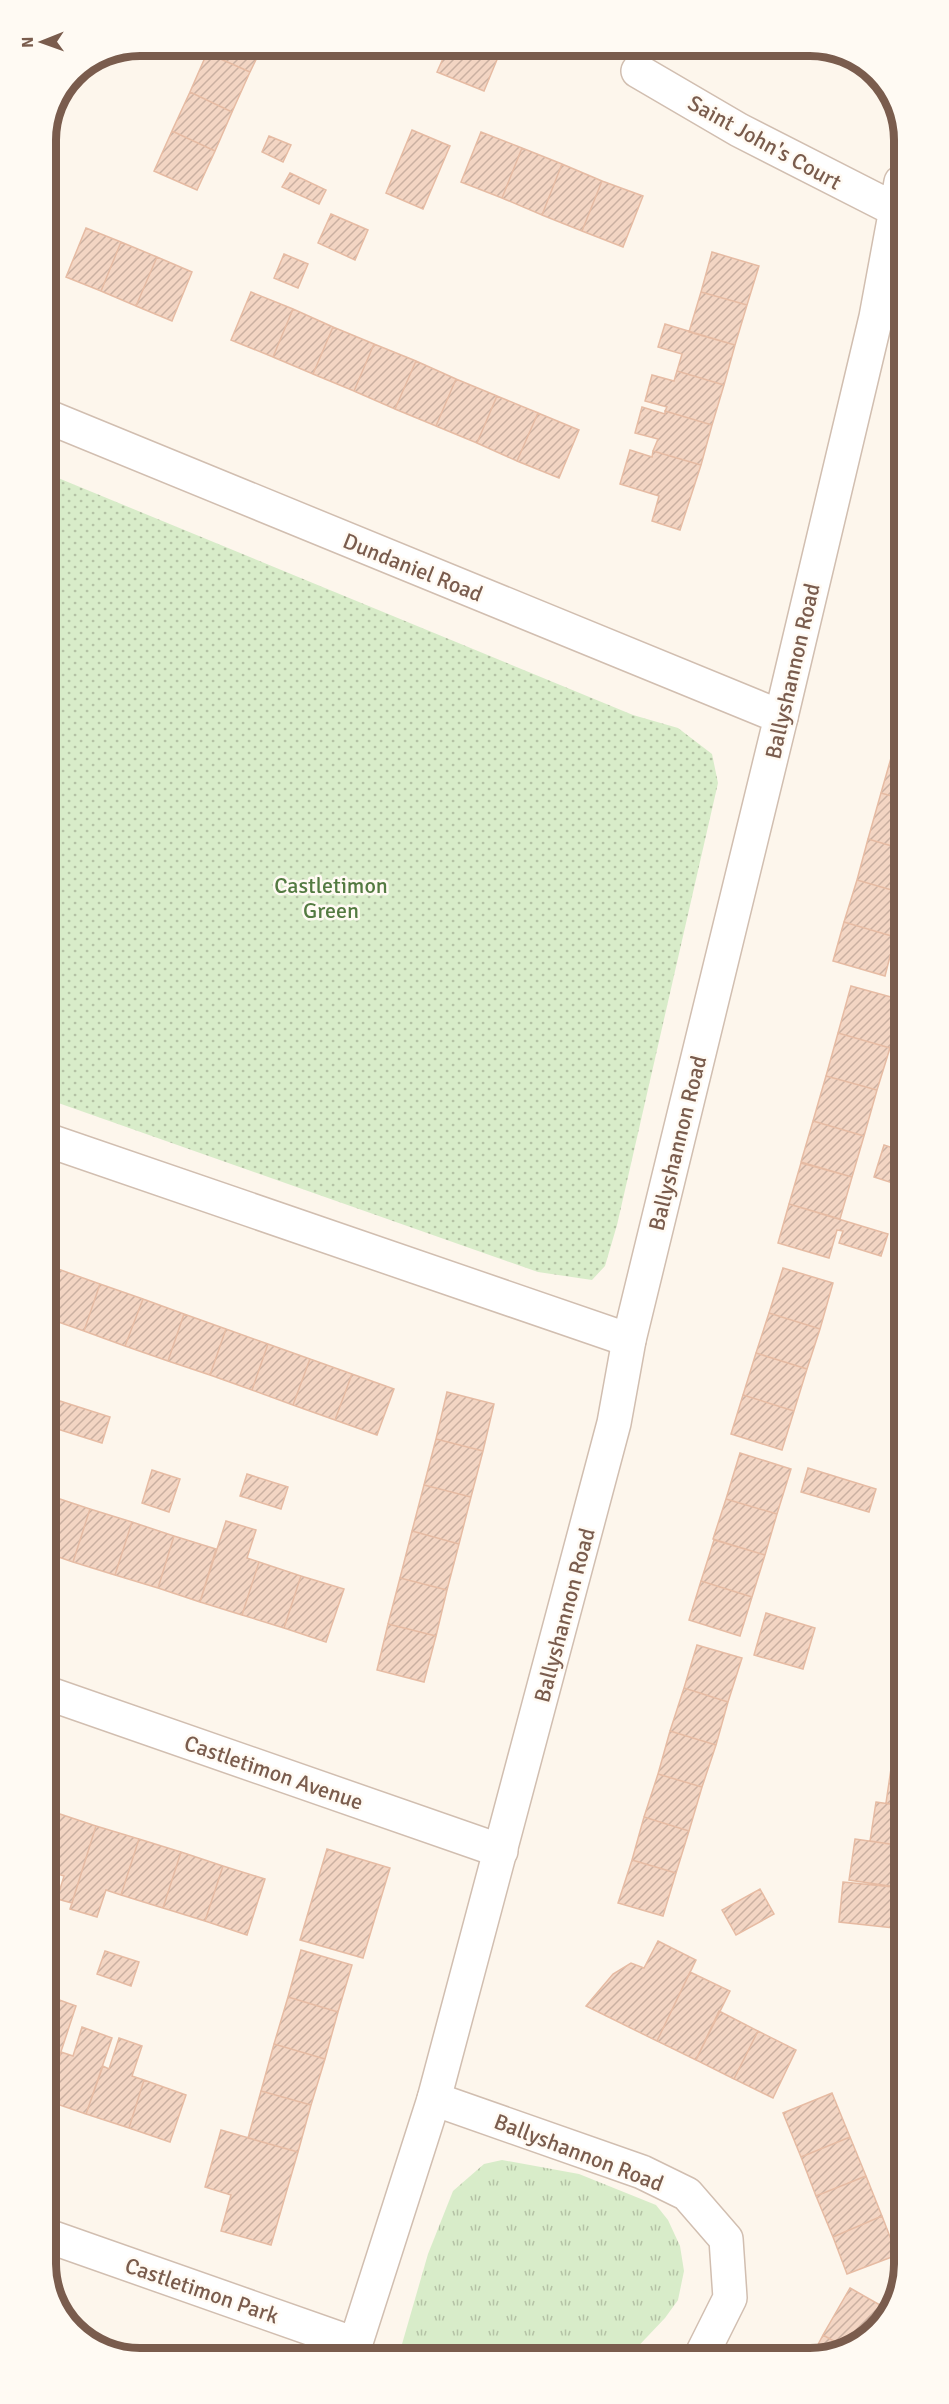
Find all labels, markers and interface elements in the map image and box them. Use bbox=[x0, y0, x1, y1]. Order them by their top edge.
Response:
north arrow bbox=[12, 12, 72, 72]
text: N bbox=[18, 37, 38, 48]
street label: Saint John's Court bbox=[683, 89, 846, 196]
street label: Dundaniel Road bbox=[339, 527, 487, 608]
street label: Ballyshannon Road bbox=[759, 581, 826, 762]
park label: Castletimon Green bbox=[274, 872, 388, 924]
street label: Ballyshannon Road bbox=[643, 1053, 712, 1233]
street label: Ballyshannon Road bbox=[528, 1525, 601, 1705]
street label: Castletimon Avenue bbox=[181, 1729, 367, 1816]
street label: Ballyshannon Road bbox=[490, 2108, 667, 2197]
street label: Castletimon Park bbox=[121, 2252, 282, 2329]

